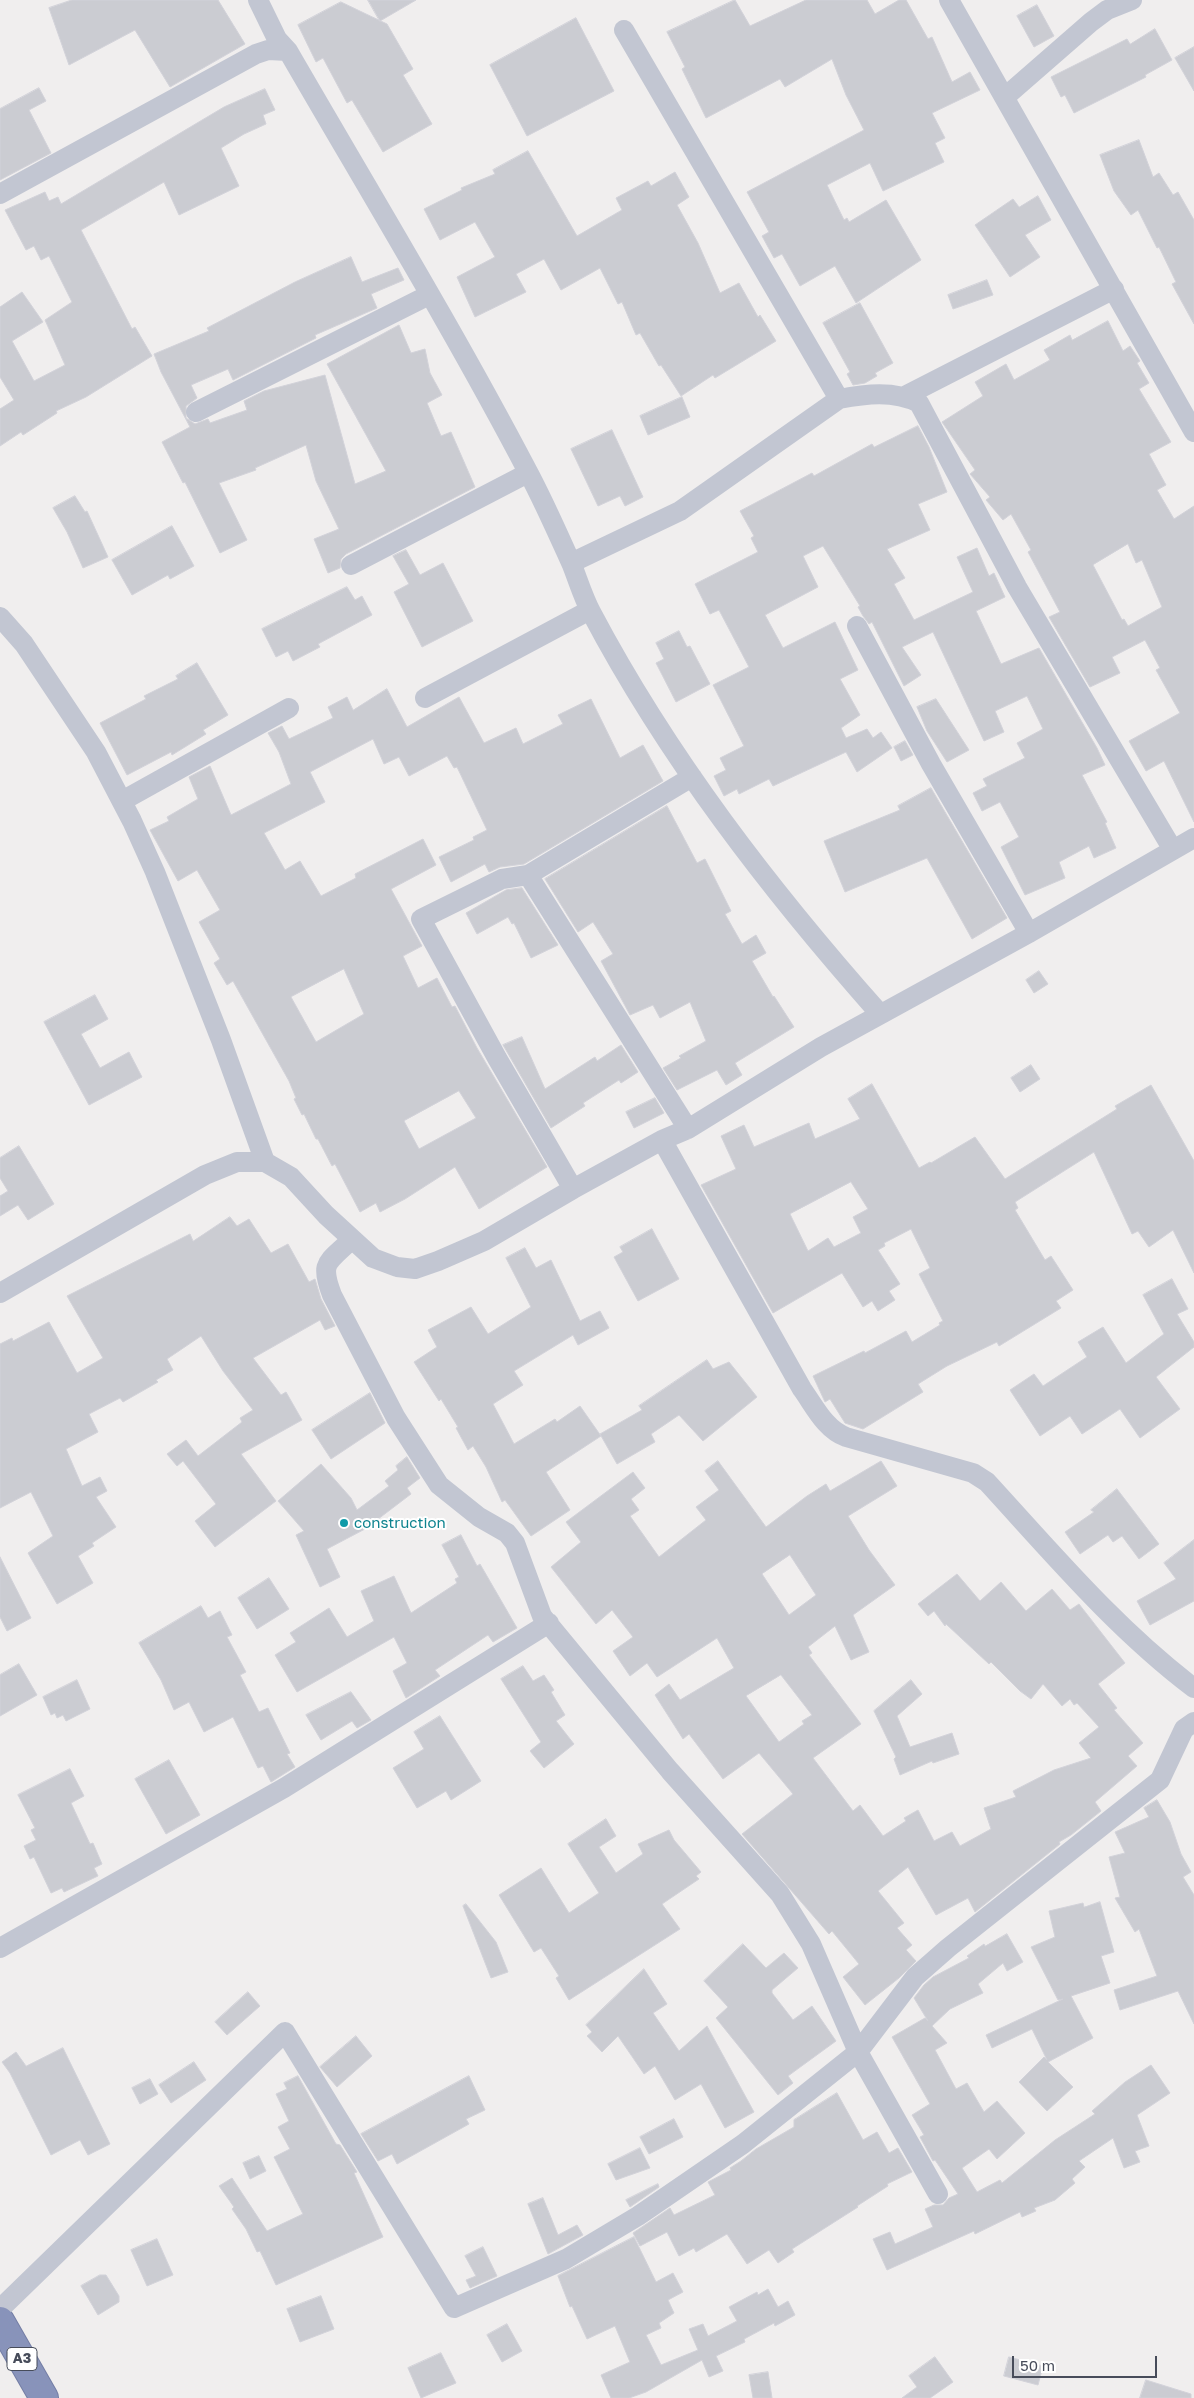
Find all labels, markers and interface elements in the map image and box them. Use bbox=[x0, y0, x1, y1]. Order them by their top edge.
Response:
place label: construction bbox=[354, 1514, 446, 1532]
marker: construction bbox=[338, 1517, 350, 1529]
scale bar bbox=[1014, 2346, 1159, 2378]
road number: A3 bbox=[7, 2348, 37, 2370]
text: 50 m bbox=[1020, 2356, 1055, 2374]

